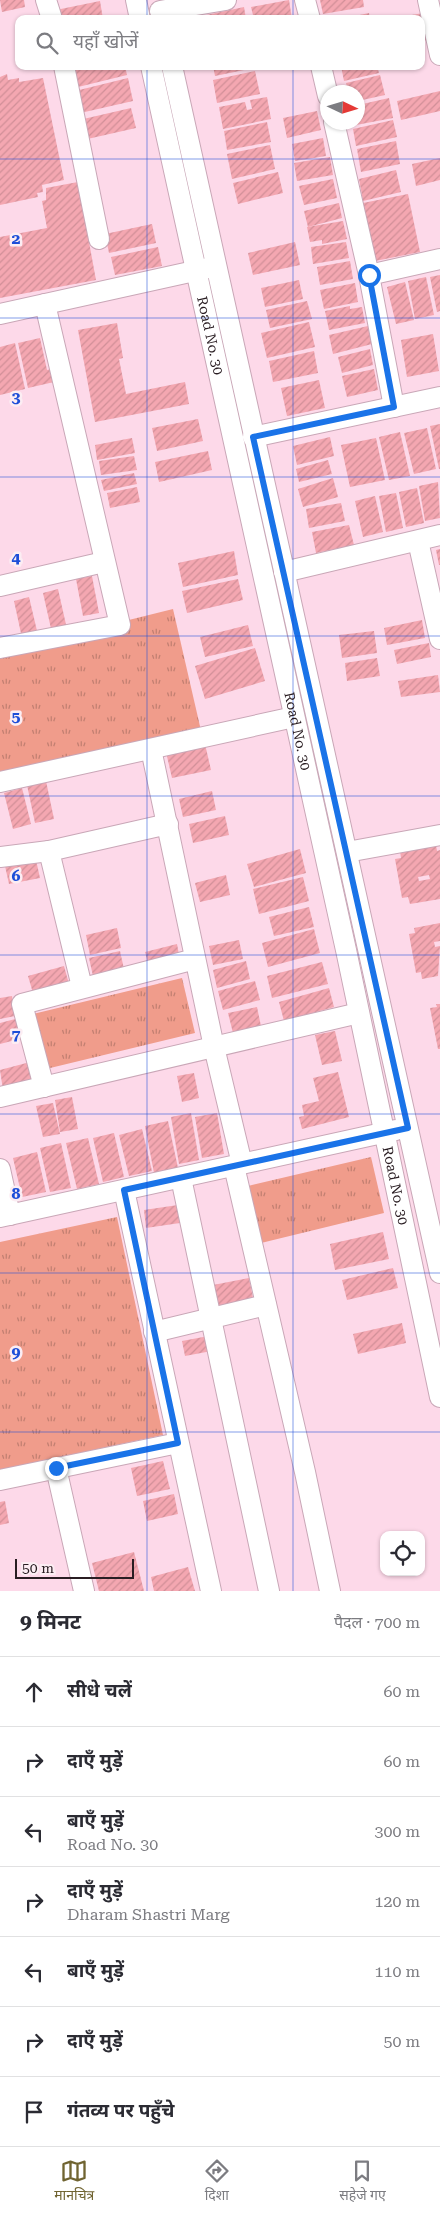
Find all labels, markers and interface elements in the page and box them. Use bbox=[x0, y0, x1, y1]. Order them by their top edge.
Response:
search box bbox=[15, 15, 425, 70]
icon: search bbox=[33, 29, 61, 57]
text: यहाँ खोजें bbox=[73, 30, 138, 53]
north arrow bbox=[320, 85, 365, 130]
text: 2 bbox=[12, 229, 21, 248]
route start bbox=[358, 264, 381, 287]
street label: Road No. 30 bbox=[194, 295, 227, 376]
text: 3 bbox=[12, 388, 21, 407]
text: 4 bbox=[12, 548, 21, 567]
street label: Road No. 30 bbox=[281, 690, 314, 772]
text: 5 bbox=[12, 707, 21, 726]
text: 6 bbox=[12, 866, 21, 885]
text: 7 bbox=[12, 1025, 21, 1044]
street label: Road No. 30 bbox=[380, 1145, 412, 1226]
text: 8 bbox=[12, 1184, 21, 1203]
text: 9 bbox=[12, 1343, 21, 1362]
route end bbox=[45, 1457, 68, 1480]
map controls bbox=[380, 1531, 425, 1576]
button: locate bbox=[380, 1531, 425, 1576]
scale bar bbox=[15, 1556, 134, 1579]
text: 50 m bbox=[22, 1560, 54, 1576]
text: 9 मिनट bbox=[20, 1610, 81, 1634]
text: पैदल · 700 m bbox=[334, 1613, 420, 1632]
icon: ahead bbox=[20, 1678, 48, 1706]
text: सीधे चलें bbox=[67, 1679, 132, 1702]
text: 60 m bbox=[383, 1682, 420, 1701]
icon: right bbox=[20, 1748, 48, 1776]
text: दाएँ मुड़ें bbox=[67, 1749, 123, 1772]
text: 60 m bbox=[383, 1752, 420, 1771]
text: बाएँ मुड़ें bbox=[67, 1809, 124, 1832]
icon: left bbox=[20, 1818, 48, 1846]
text: 300 m bbox=[374, 1822, 420, 1841]
text: Road No. 30 bbox=[67, 1835, 158, 1854]
text: दाएँ मुड़ें bbox=[67, 1879, 123, 1902]
icon: right bbox=[20, 1888, 48, 1916]
text: 120 m bbox=[374, 1892, 420, 1911]
text: Dharam Shastri Marg bbox=[67, 1905, 230, 1924]
icon: left bbox=[20, 1958, 48, 1986]
text: बाएँ मुड़ें bbox=[67, 1959, 124, 1982]
text: 110 m bbox=[374, 1962, 420, 1981]
icon: right bbox=[20, 2028, 48, 2056]
text: दाएँ मुड़ें bbox=[67, 2029, 123, 2052]
text: 50 m bbox=[383, 2032, 420, 2051]
icon: arrive bbox=[20, 2098, 48, 2126]
text: गंतव्य पर पहुँचे bbox=[67, 2099, 174, 2122]
tab: मानचित्र bbox=[54, 2157, 94, 2206]
tab: दिशा bbox=[203, 2157, 231, 2206]
tab: सहेजे गए bbox=[339, 2157, 386, 2206]

